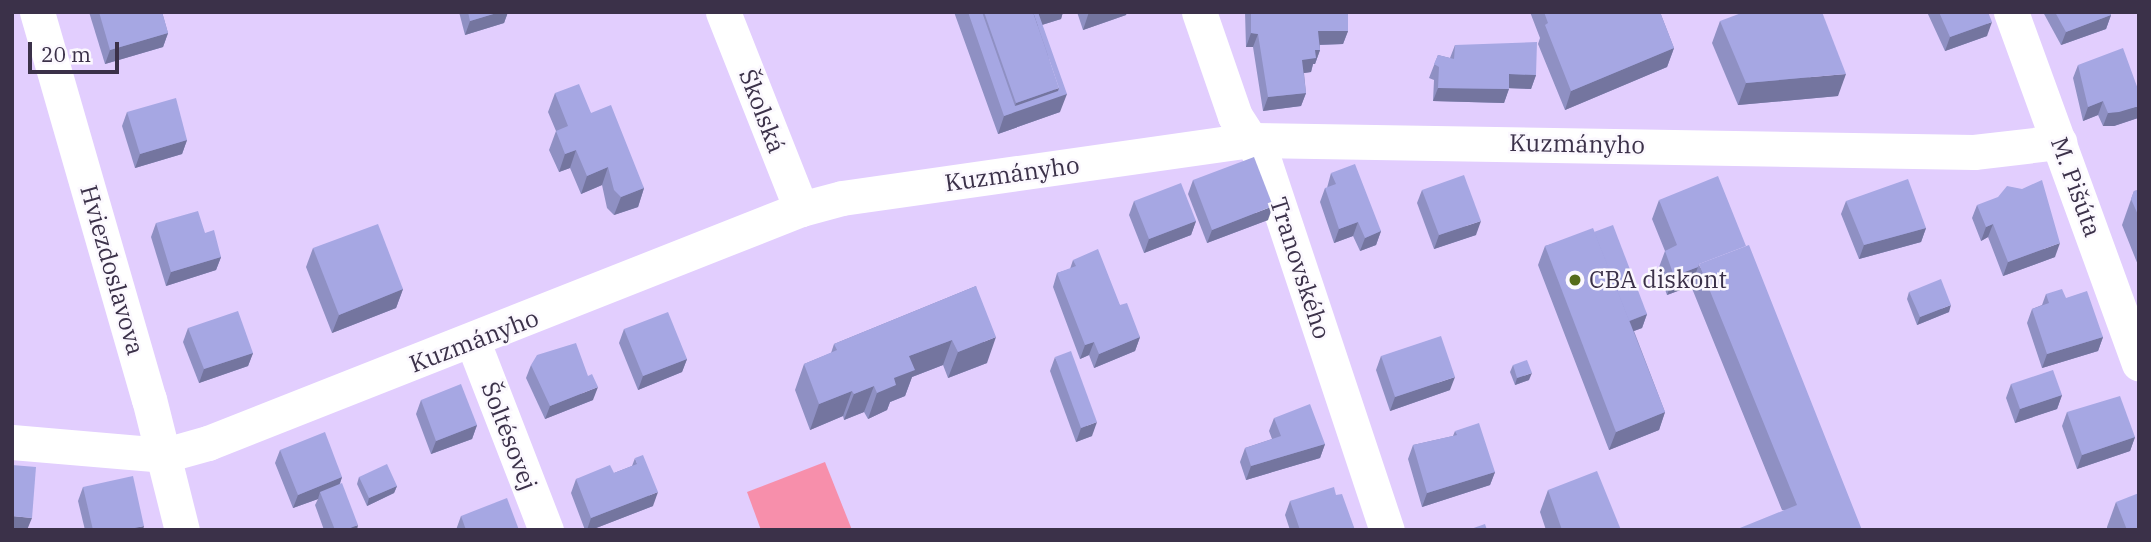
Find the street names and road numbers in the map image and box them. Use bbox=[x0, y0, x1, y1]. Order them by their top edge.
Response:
street label: Školská bbox=[733, 65, 791, 157]
street label: Kuzmányho bbox=[1509, 128, 1645, 160]
street label: M. Pišúta bbox=[2045, 133, 2107, 241]
street label: Kuzmányho bbox=[943, 150, 1081, 198]
street label: Hviezdoslavova bbox=[74, 182, 150, 358]
street label: Tranovského bbox=[1264, 194, 1336, 342]
street label: Kuzmányho bbox=[405, 303, 543, 379]
street label: Šoltésovej bbox=[475, 378, 543, 494]

